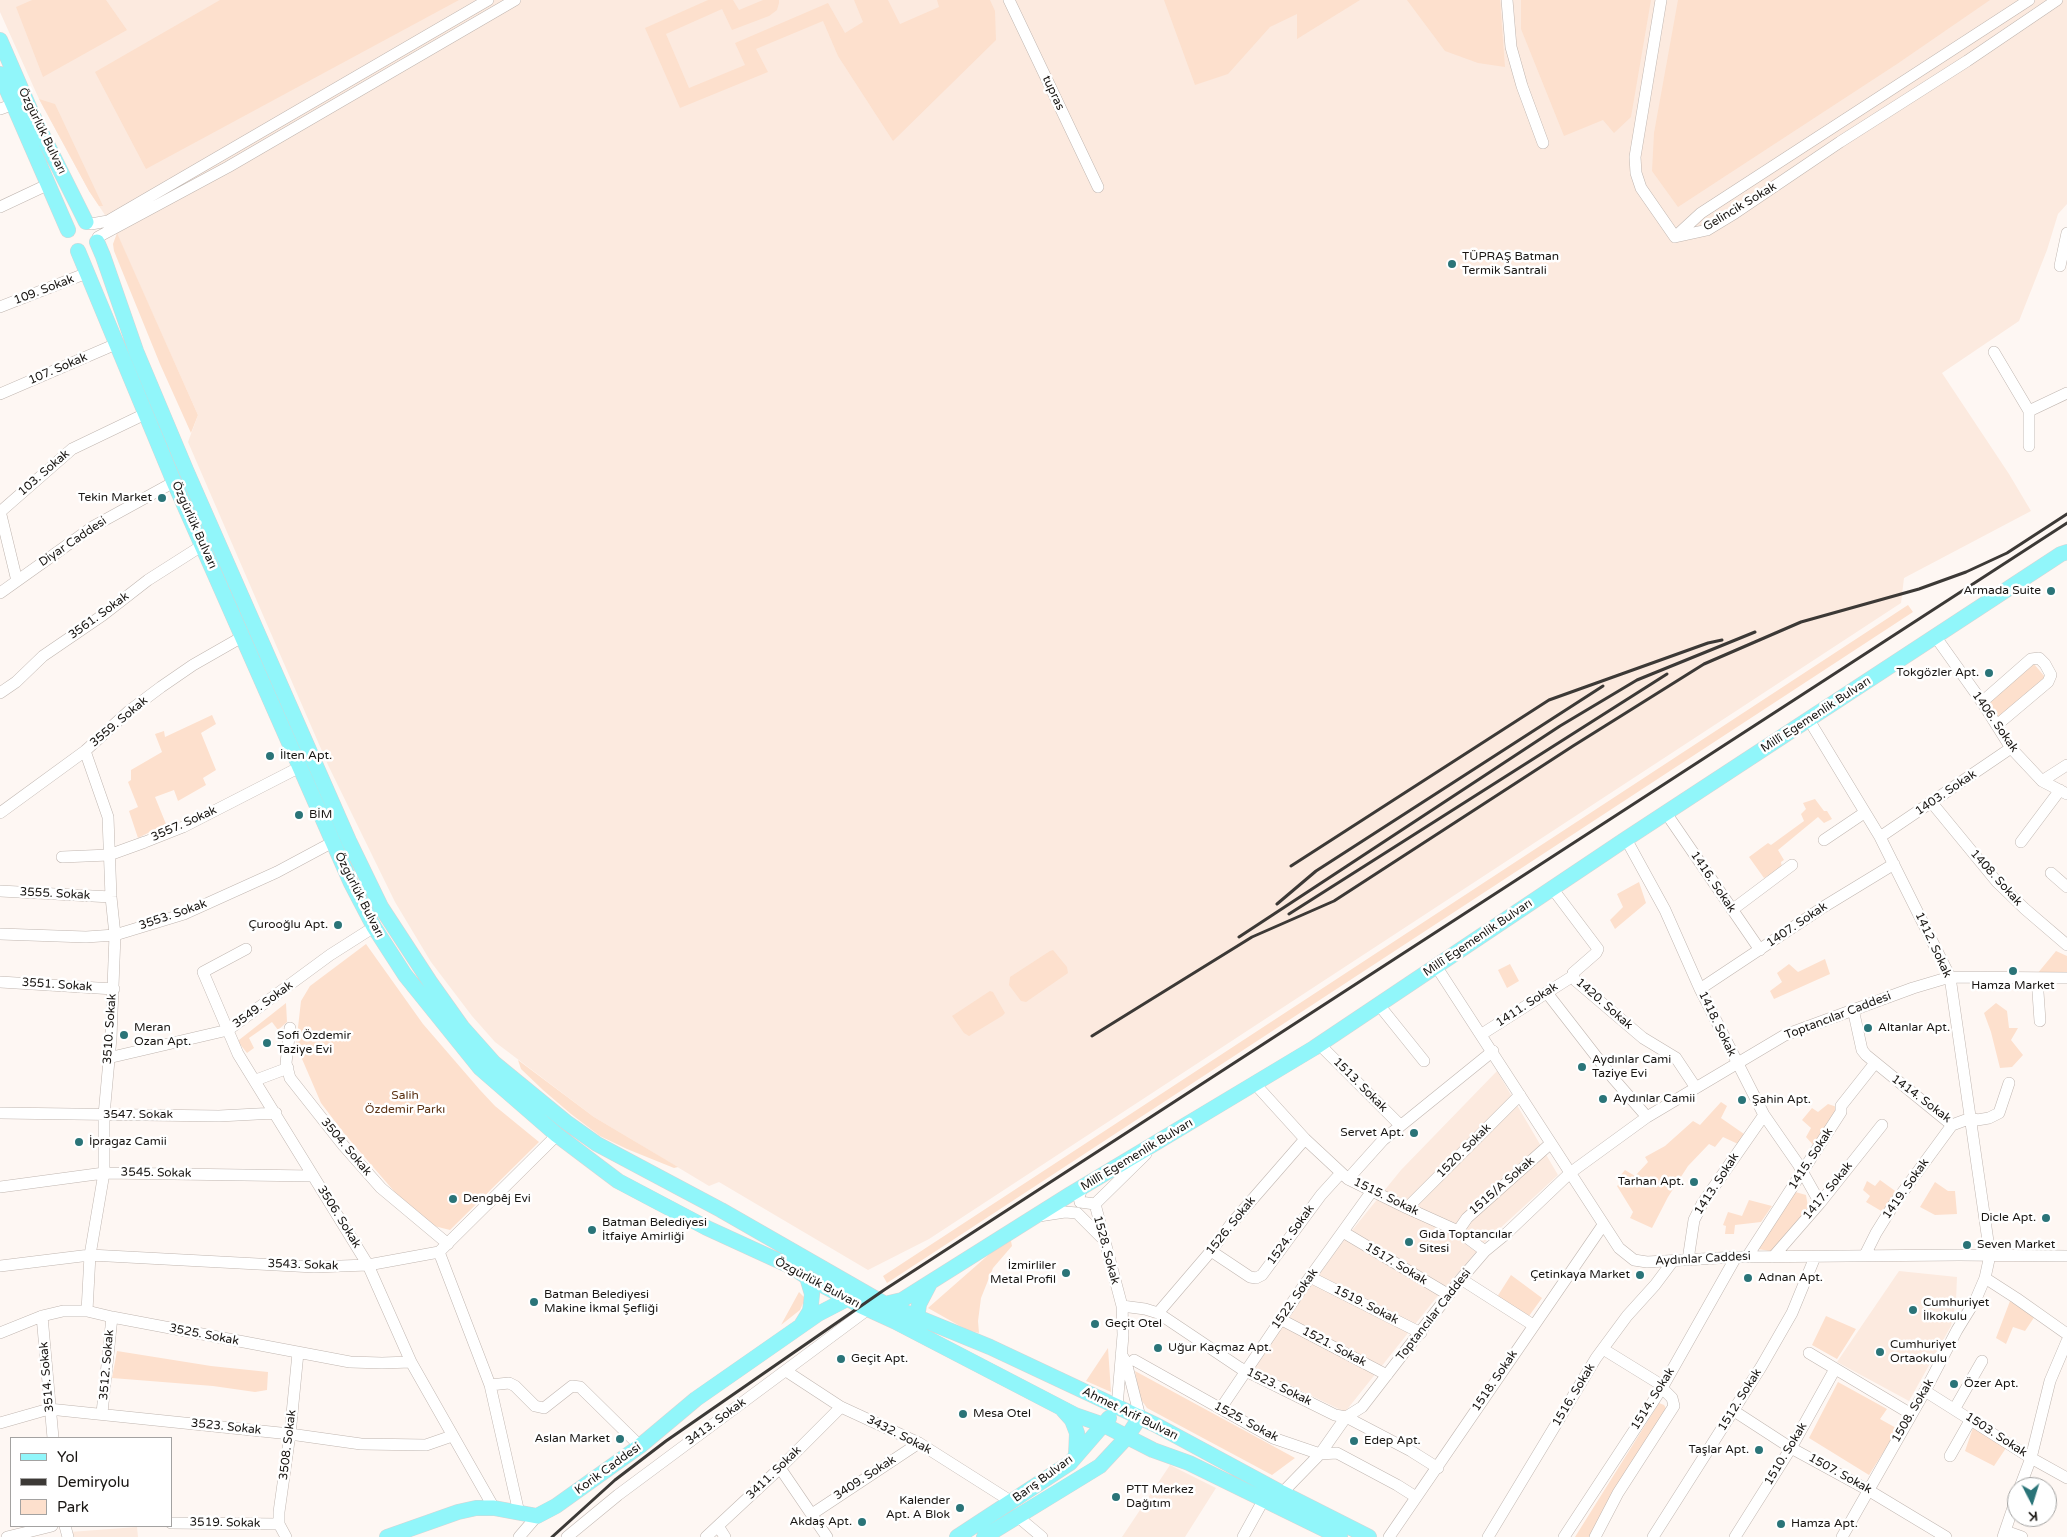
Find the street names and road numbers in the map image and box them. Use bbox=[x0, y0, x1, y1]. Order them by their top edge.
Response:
street label: tupras bbox=[1039, 73, 1067, 113]
street label: Özgürlük Bulvarı bbox=[15, 85, 69, 177]
street label: Gelincik Sokak bbox=[1701, 180, 1779, 234]
street label: 109. Sokak bbox=[12, 272, 76, 308]
street label: 107. Sokak bbox=[26, 350, 90, 388]
street label: 103. Sokak bbox=[15, 447, 73, 499]
street label: Özgürlük Bulvarı bbox=[168, 479, 220, 571]
street label: Diyar Caddesi bbox=[36, 514, 110, 570]
street label: 3561. Sokak bbox=[66, 589, 132, 643]
street label: Millî Egemenlik Bulvarı bbox=[1758, 674, 1874, 756]
street label: 1406. Sokak bbox=[1969, 689, 2021, 755]
street label: 3559. Sokak bbox=[87, 694, 151, 750]
street label: 1403. Sokak bbox=[1913, 767, 1979, 819]
street label: 3557. Sokak bbox=[149, 803, 219, 845]
street label: 1408. Sokak bbox=[1967, 847, 2025, 909]
street label: 1416. Sokak bbox=[1687, 849, 1739, 915]
street label: Özgürlük Bulvarı bbox=[331, 850, 387, 940]
street label: 3555. Sokak bbox=[19, 885, 91, 903]
street label: Millî Egemenlik Bulvarı bbox=[1421, 896, 1535, 980]
street label: 3553. Sokak bbox=[137, 897, 209, 933]
street label: 1407. Sokak bbox=[1764, 899, 1830, 951]
street label: 1412. Sokak bbox=[1912, 910, 1954, 980]
street label: 3551. Sokak bbox=[21, 975, 93, 995]
street label: 1420. Sokak bbox=[1573, 975, 1635, 1033]
street label: 3549. Sokak bbox=[230, 978, 296, 1032]
street label: 1411. Sokak bbox=[1493, 980, 1561, 1030]
street label: 1418. Sokak bbox=[1695, 989, 1739, 1059]
street label: Toptancılar Caddesi bbox=[1783, 989, 1893, 1043]
street label: 3510. Sokak bbox=[100, 993, 120, 1065]
street label: 1513. Sokak bbox=[1330, 1055, 1390, 1115]
street label: 1414. Sokak bbox=[1888, 1072, 1954, 1126]
street label: 3547. Sokak bbox=[103, 1108, 173, 1122]
street label: 3504. Sokak bbox=[318, 1115, 374, 1179]
street label: Millî Egemenlik Bulvarı bbox=[1078, 1116, 1196, 1194]
street label: 1520. Sokak bbox=[1434, 1121, 1494, 1181]
street label: 1415. Sokak bbox=[1786, 1125, 1836, 1193]
street label: 1413. Sokak bbox=[1692, 1150, 1742, 1218]
street label: 1515/A Sokak bbox=[1467, 1154, 1537, 1218]
street label: 1419. Sokak bbox=[1880, 1156, 1932, 1222]
street label: 1417. Sokak bbox=[1800, 1159, 1856, 1223]
street label: 3545. Sokak bbox=[121, 1165, 191, 1181]
street label: 1515. Sokak bbox=[1351, 1175, 1421, 1219]
street label: 3506. Sokak bbox=[314, 1183, 364, 1251]
street label: 1526. Sokak bbox=[1203, 1194, 1259, 1258]
street label: 1524. Sokak bbox=[1264, 1202, 1318, 1268]
street label: 1528. Sokak bbox=[1090, 1214, 1122, 1286]
street label: 1517. Sokak bbox=[1362, 1240, 1430, 1288]
street label: Aydınlar Caddesi bbox=[1655, 1249, 1751, 1269]
street label: Özgürlük Bulvarı bbox=[772, 1255, 862, 1311]
street label: 3543. Sokak bbox=[267, 1257, 339, 1273]
street label: 1522. Sokak bbox=[1269, 1266, 1321, 1332]
street label: Toptancılar Caddesi bbox=[1394, 1266, 1474, 1364]
street label: 1519. Sokak bbox=[1331, 1283, 1401, 1327]
street label: 3525. Sokak bbox=[168, 1321, 240, 1349]
street label: 1521. Sokak bbox=[1299, 1324, 1369, 1370]
street label: 3512. Sokak bbox=[97, 1329, 117, 1401]
street label: 3514. Sokak bbox=[37, 1341, 57, 1413]
street label: 1518. Sokak bbox=[1469, 1348, 1521, 1414]
street label: 1516. Sokak bbox=[1550, 1361, 1598, 1429]
street label: 1523. Sokak bbox=[1244, 1365, 1314, 1409]
street label: 1514. Sokak bbox=[1628, 1365, 1678, 1433]
street label: 1512. Sokak bbox=[1715, 1366, 1765, 1434]
street label: 1508. Sokak bbox=[1889, 1377, 1937, 1445]
street label: Ahmet Arif Bulvarı bbox=[1080, 1385, 1180, 1443]
street label: 3413. Sokak bbox=[683, 1395, 749, 1449]
street label: 1525. Sokak bbox=[1211, 1399, 1281, 1445]
street label: 3508. Sokak bbox=[277, 1409, 299, 1481]
street label: 1503. Sokak bbox=[1962, 1410, 2030, 1460]
street label: 3432. Sokak bbox=[864, 1413, 934, 1457]
street label: 3523. Sokak bbox=[190, 1416, 262, 1438]
street label: 1510. Sokak bbox=[1762, 1420, 1810, 1488]
street label: Korik Caddesi bbox=[572, 1440, 644, 1498]
street label: 3411. Sokak bbox=[744, 1443, 804, 1503]
street label: 1507. Sokak bbox=[1806, 1451, 1874, 1497]
street label: Barış Bulvarı bbox=[1010, 1452, 1076, 1506]
street label: 3409. Sokak bbox=[831, 1453, 899, 1503]
street label: 3519. Sokak bbox=[189, 1515, 261, 1531]

